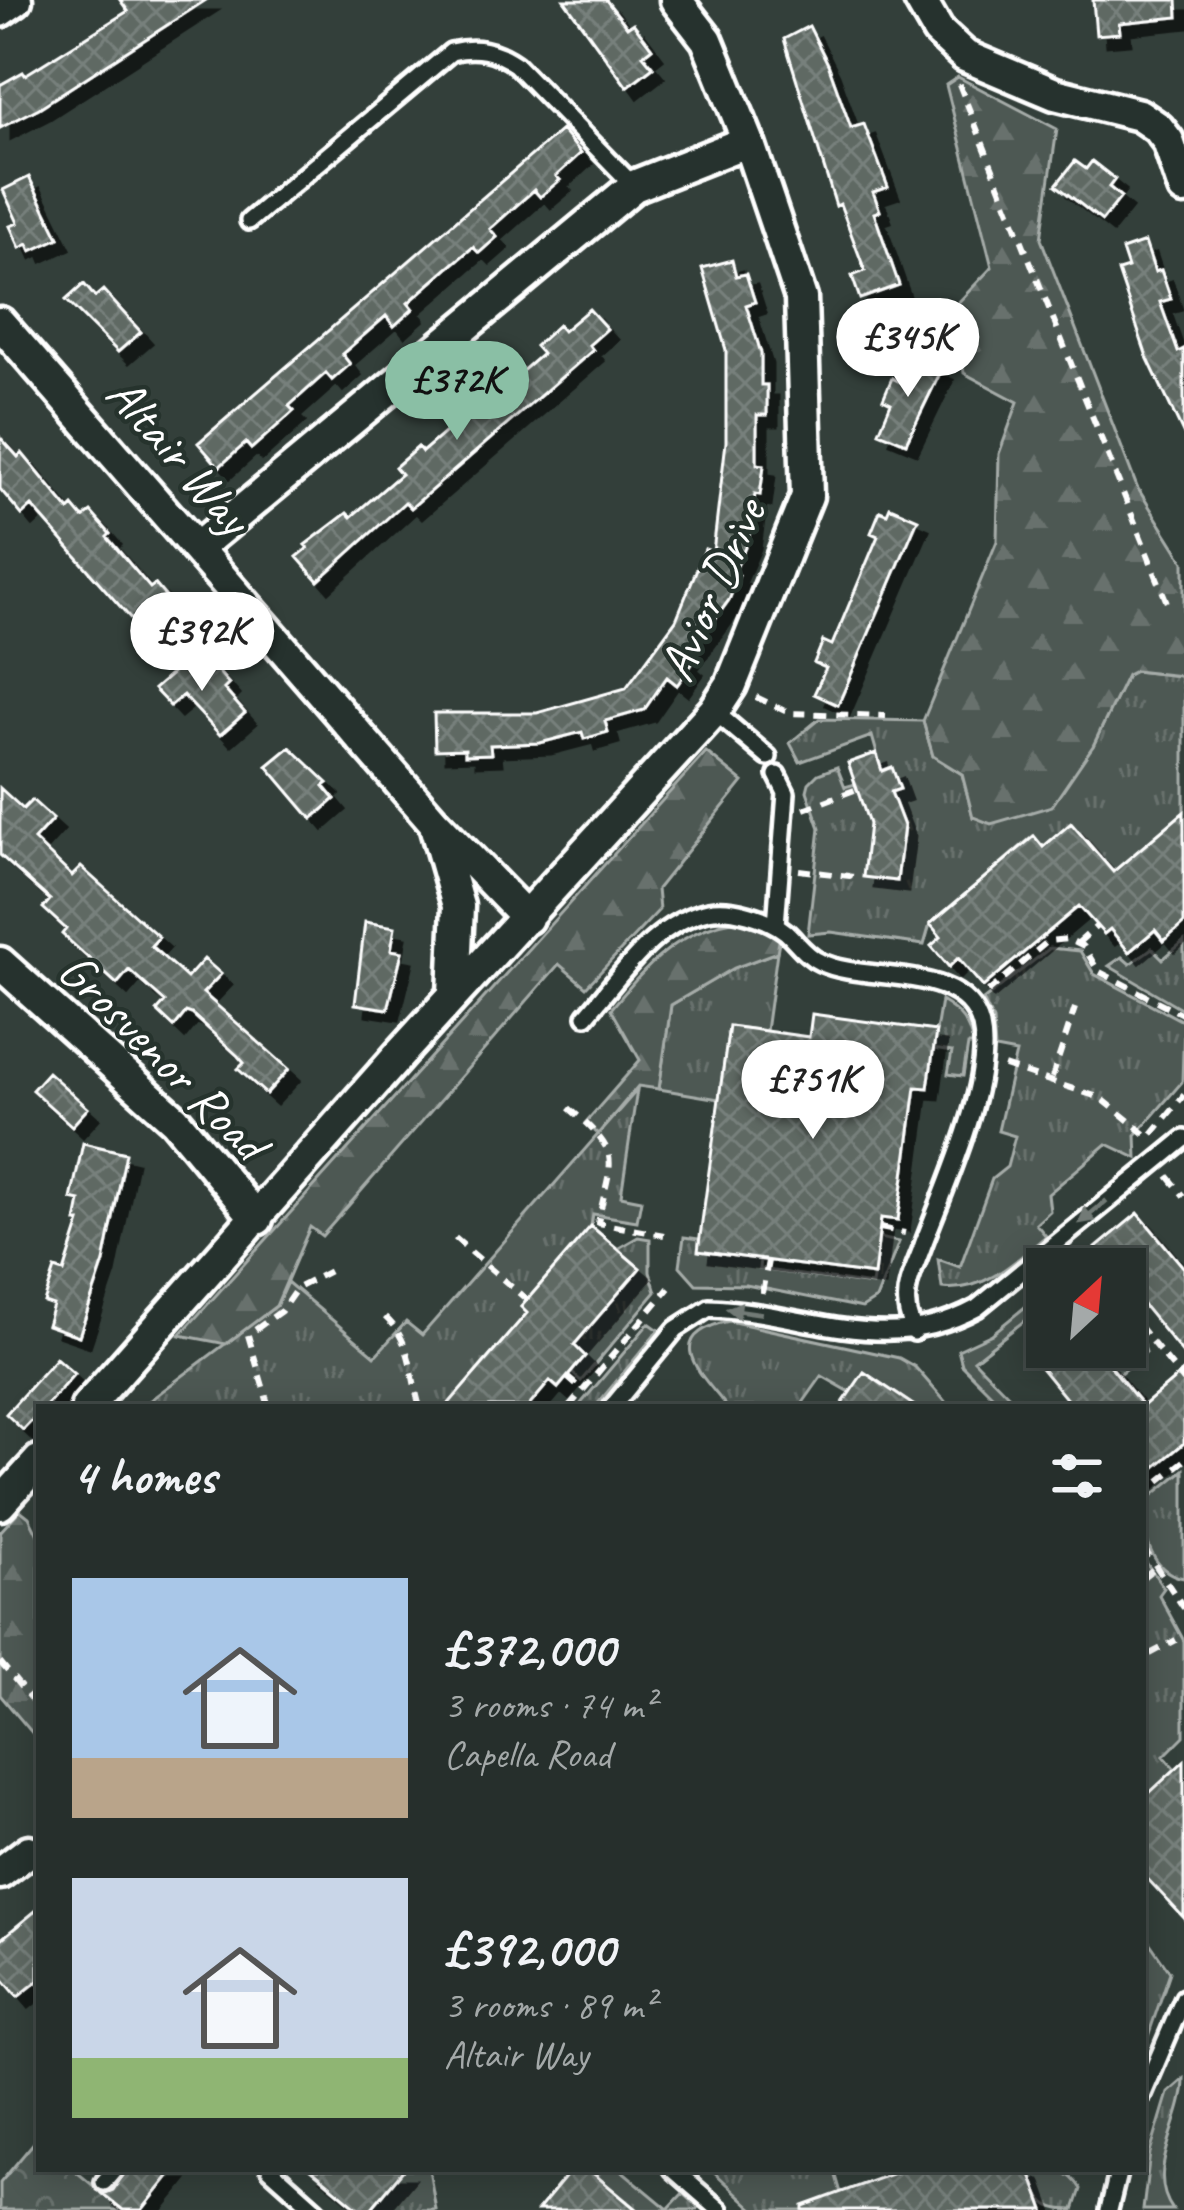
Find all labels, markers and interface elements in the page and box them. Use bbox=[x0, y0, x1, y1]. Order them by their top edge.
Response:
pin: £345K bbox=[824, 298, 992, 400]
text: £345K bbox=[863, 312, 953, 361]
pin: £372K bbox=[373, 341, 541, 443]
text: £372K bbox=[412, 355, 502, 404]
street label: Altair Way bbox=[93, 363, 267, 550]
street label: Avior Drive bbox=[644, 486, 782, 691]
pin: £392K bbox=[118, 592, 286, 694]
text: £392K bbox=[157, 606, 247, 655]
street label: Grosvenor Road bbox=[45, 938, 286, 1179]
pin: £751K bbox=[729, 1040, 897, 1142]
text: £751K bbox=[768, 1054, 858, 1103]
one-way arrow bbox=[1078, 1199, 1108, 1225]
north arrow bbox=[1026, 1248, 1146, 1368]
map controls bbox=[1026, 1248, 1146, 1368]
one-way arrow bbox=[725, 1301, 762, 1320]
icon: filters bbox=[1044, 1443, 1110, 1509]
text: 4 homes bbox=[72, 1444, 216, 1508]
text: £372,000 bbox=[444, 1617, 615, 1681]
icon: home bbox=[168, 1626, 312, 1770]
text: 3 rooms · 74 m² bbox=[444, 1681, 655, 1730]
text: Capella Road bbox=[444, 1730, 611, 1779]
text: £392,000 bbox=[444, 1917, 614, 1981]
icon: home bbox=[168, 1926, 312, 2070]
text: 3 rooms · 89 m² bbox=[444, 1981, 655, 2030]
text: Altair Way bbox=[444, 2030, 588, 2079]

